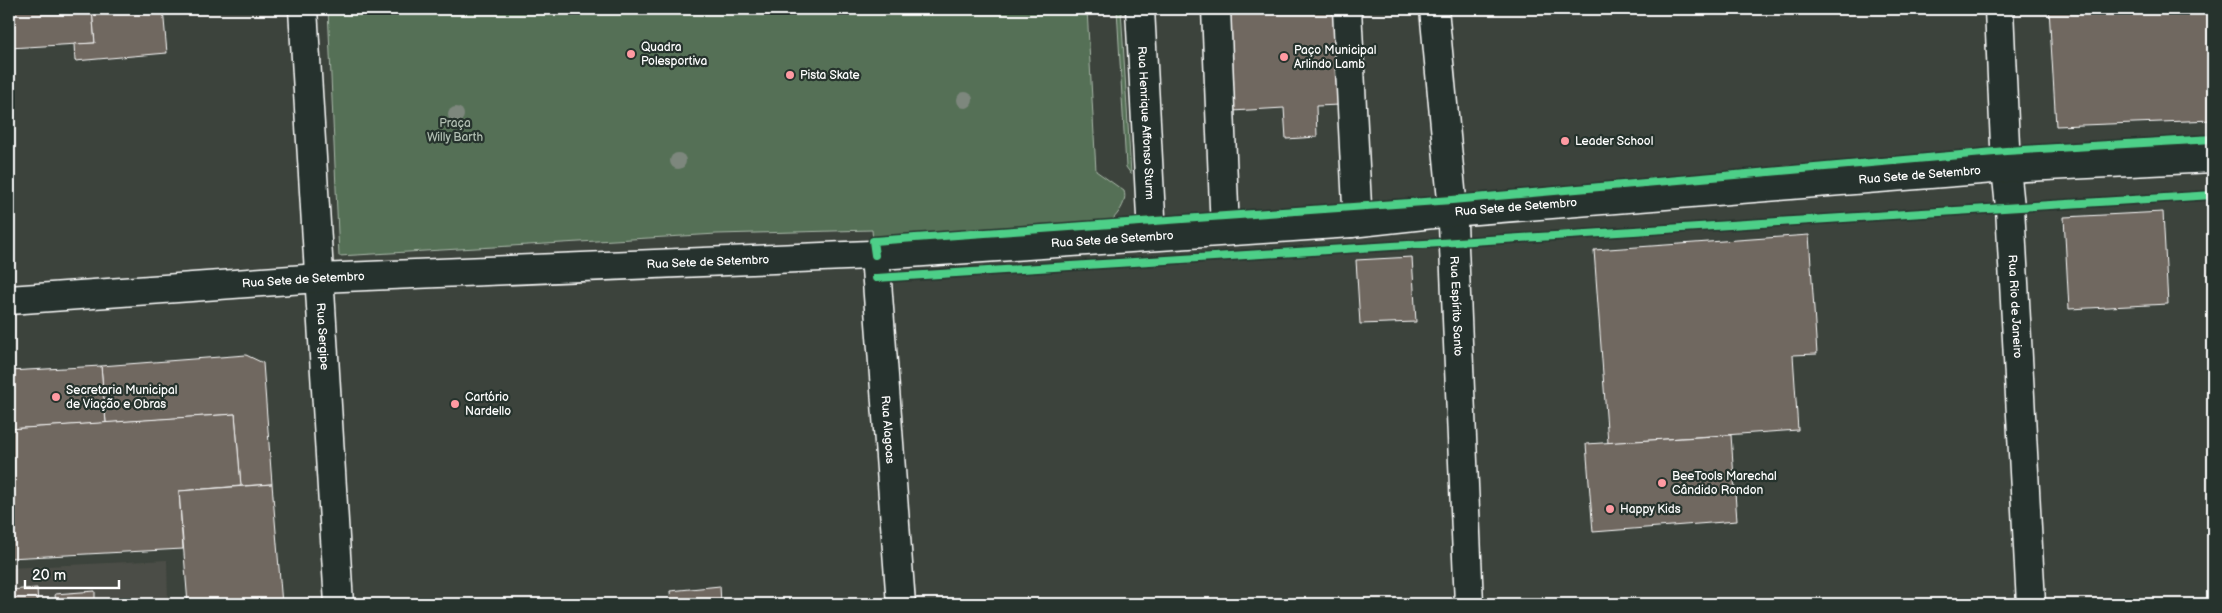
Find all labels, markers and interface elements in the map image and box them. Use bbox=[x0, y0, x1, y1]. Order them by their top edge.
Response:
place label: Quadra Polesportiva bbox=[641, 40, 707, 69]
place label: Paço Municipal Arlindo Lamb bbox=[1294, 43, 1377, 72]
street label: Rua Henrique Affonso Sturm bbox=[1134, 46, 1157, 200]
marker: Quadra Polesportiva bbox=[625, 48, 637, 60]
marker: Paço Municipal Arlindo Lamb bbox=[1278, 51, 1290, 63]
place label: Pista Skate bbox=[800, 68, 860, 83]
marker: Pista Skate bbox=[784, 69, 796, 81]
park label: Praça Willy Barth bbox=[427, 116, 483, 145]
place label: Leader School bbox=[1575, 134, 1653, 149]
marker: Leader School bbox=[1559, 135, 1571, 147]
street label: Rua Sete de Setembro bbox=[1858, 163, 1982, 188]
street label: Rua Sete de Setembro bbox=[1454, 195, 1578, 220]
street label: Rua Sete de Setembro bbox=[1051, 228, 1174, 251]
street label: Rua Sete de Setembro bbox=[646, 252, 770, 272]
street label: Rua Rio de Janeiro bbox=[2005, 254, 2025, 359]
street label: Rua Espírito Santo bbox=[1446, 256, 1466, 357]
street label: Rua Sete de Setembro bbox=[242, 269, 365, 291]
street label: Rua Sergipe bbox=[313, 302, 332, 371]
place label: Secretaria Municipal de Viação e Obras bbox=[66, 383, 178, 412]
place label: Cartório Nardello bbox=[465, 390, 511, 419]
marker: Secretaria Municipal de Viação e Obras bbox=[50, 391, 62, 403]
street label: Rua Alagoas bbox=[877, 395, 898, 464]
marker: Cartório Nardello bbox=[449, 398, 461, 410]
place label: BeeTools Marechal Cândido Rondon bbox=[1672, 469, 1777, 498]
marker: BeeTools Marechal Cândido Rondon bbox=[1656, 477, 1668, 489]
place label: Happy Kids bbox=[1620, 502, 1681, 517]
marker: Happy Kids bbox=[1604, 503, 1616, 515]
scale bar bbox=[25, 558, 119, 590]
text: 20 m bbox=[32, 566, 66, 585]

